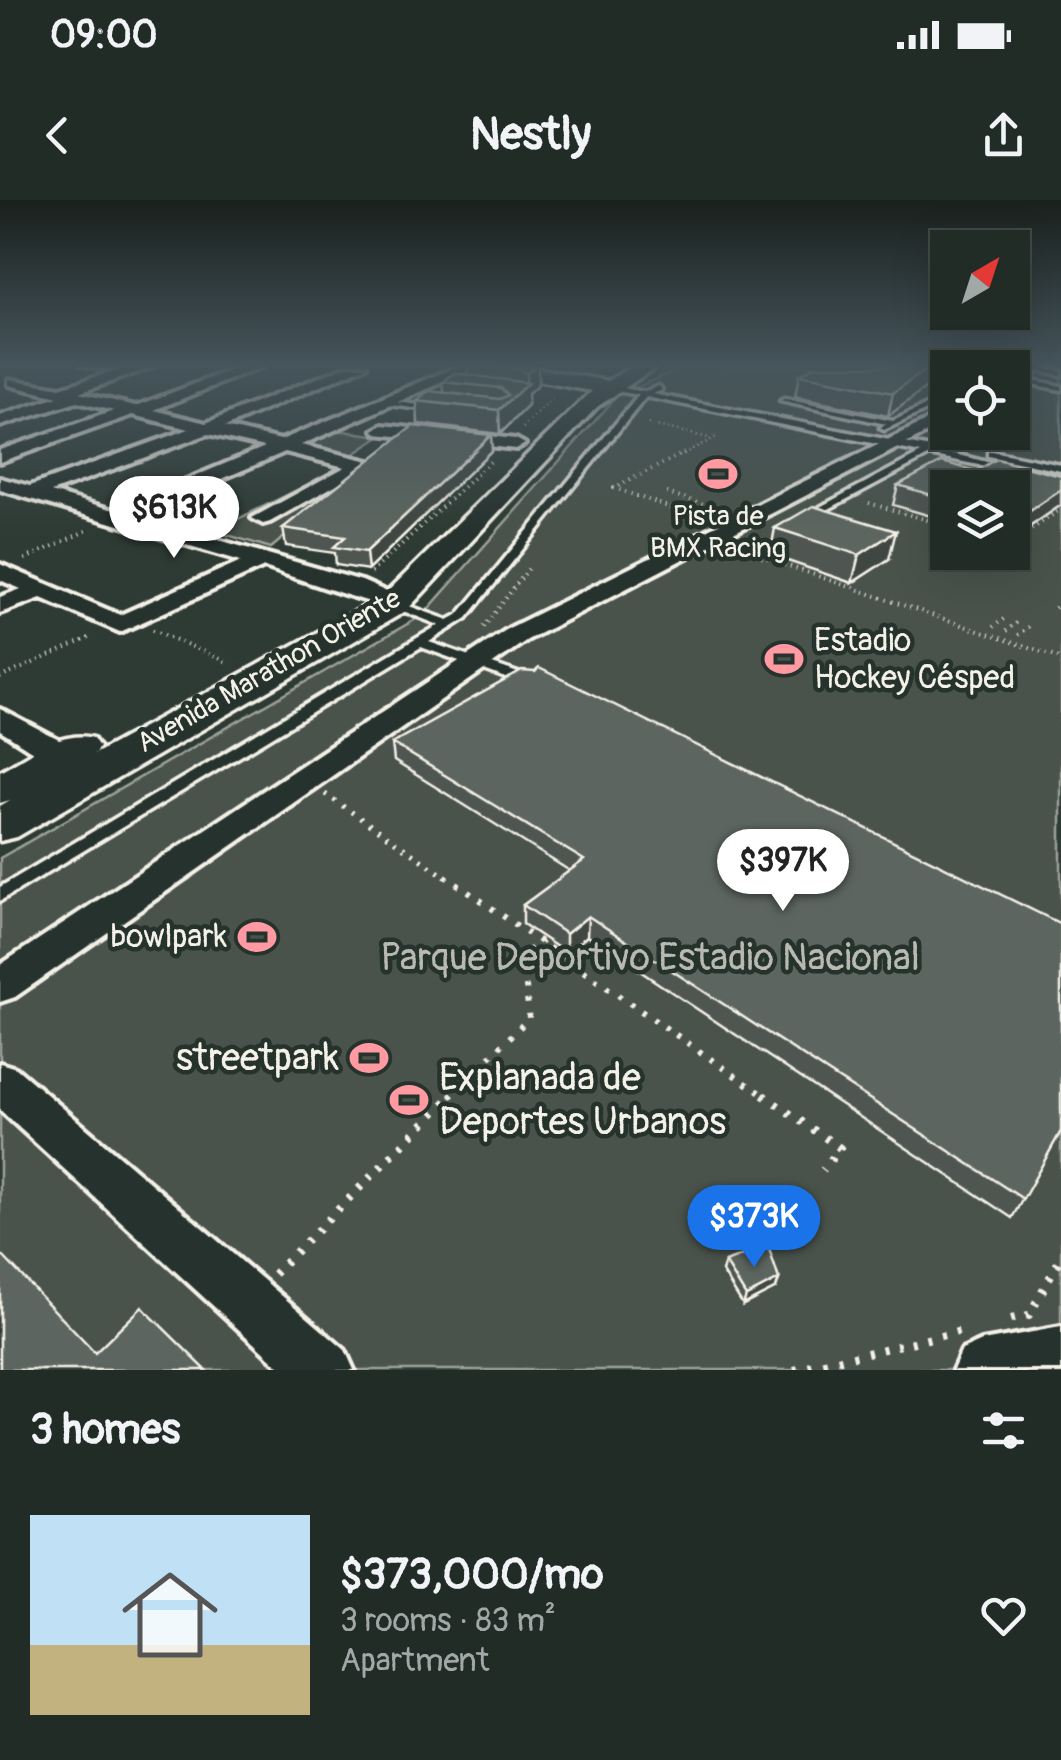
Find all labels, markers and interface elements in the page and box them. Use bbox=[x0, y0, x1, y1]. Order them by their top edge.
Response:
text: 09:00 bbox=[50, 11, 158, 59]
text: Nestly bbox=[470, 107, 591, 163]
icon: back bbox=[30, 108, 85, 163]
icon: share bbox=[976, 108, 1031, 163]
north arrow bbox=[930, 230, 1030, 330]
map controls bbox=[930, 230, 1030, 570]
button: locate bbox=[930, 350, 1030, 450]
sports icon: Pista de BMX Racing bbox=[697, 453, 739, 495]
button: layers bbox=[930, 470, 1030, 570]
pin: $613K bbox=[104, 476, 244, 561]
text: $613K bbox=[131, 488, 217, 528]
place label: Pista de BMX Racing bbox=[650, 499, 786, 566]
street label: Avenida Marathon Oriente bbox=[131, 581, 407, 761]
place label: Estadio Hockey Césped bbox=[814, 621, 1015, 698]
sports icon: Estadio Hockey Césped bbox=[763, 638, 805, 680]
pin: $397K bbox=[713, 829, 853, 914]
text: $397K bbox=[739, 841, 827, 881]
sports icon: bowlpark bbox=[236, 916, 278, 958]
place label: bowlpark bbox=[110, 917, 227, 957]
park label: Parque Deportivo Estadio Nacional bbox=[380, 934, 920, 982]
place label: streetpark bbox=[176, 1034, 339, 1082]
sports icon: streetpark bbox=[348, 1037, 390, 1079]
place label: Explanada de Deportes Urbanos bbox=[439, 1054, 726, 1146]
sports icon: Explanada de Deportes Urbanos bbox=[388, 1079, 430, 1121]
pin: $373K bbox=[684, 1185, 824, 1270]
text: $373K bbox=[709, 1197, 799, 1237]
icon: filters bbox=[976, 1403, 1031, 1458]
text: 3 homes bbox=[30, 1404, 180, 1456]
text: $373,000/mo bbox=[340, 1549, 604, 1601]
icon: home bbox=[110, 1555, 230, 1675]
icon: heart bbox=[976, 1588, 1031, 1643]
text: 3 rooms · 83 m² bbox=[340, 1601, 556, 1641]
text: Apartment bbox=[340, 1641, 489, 1681]

